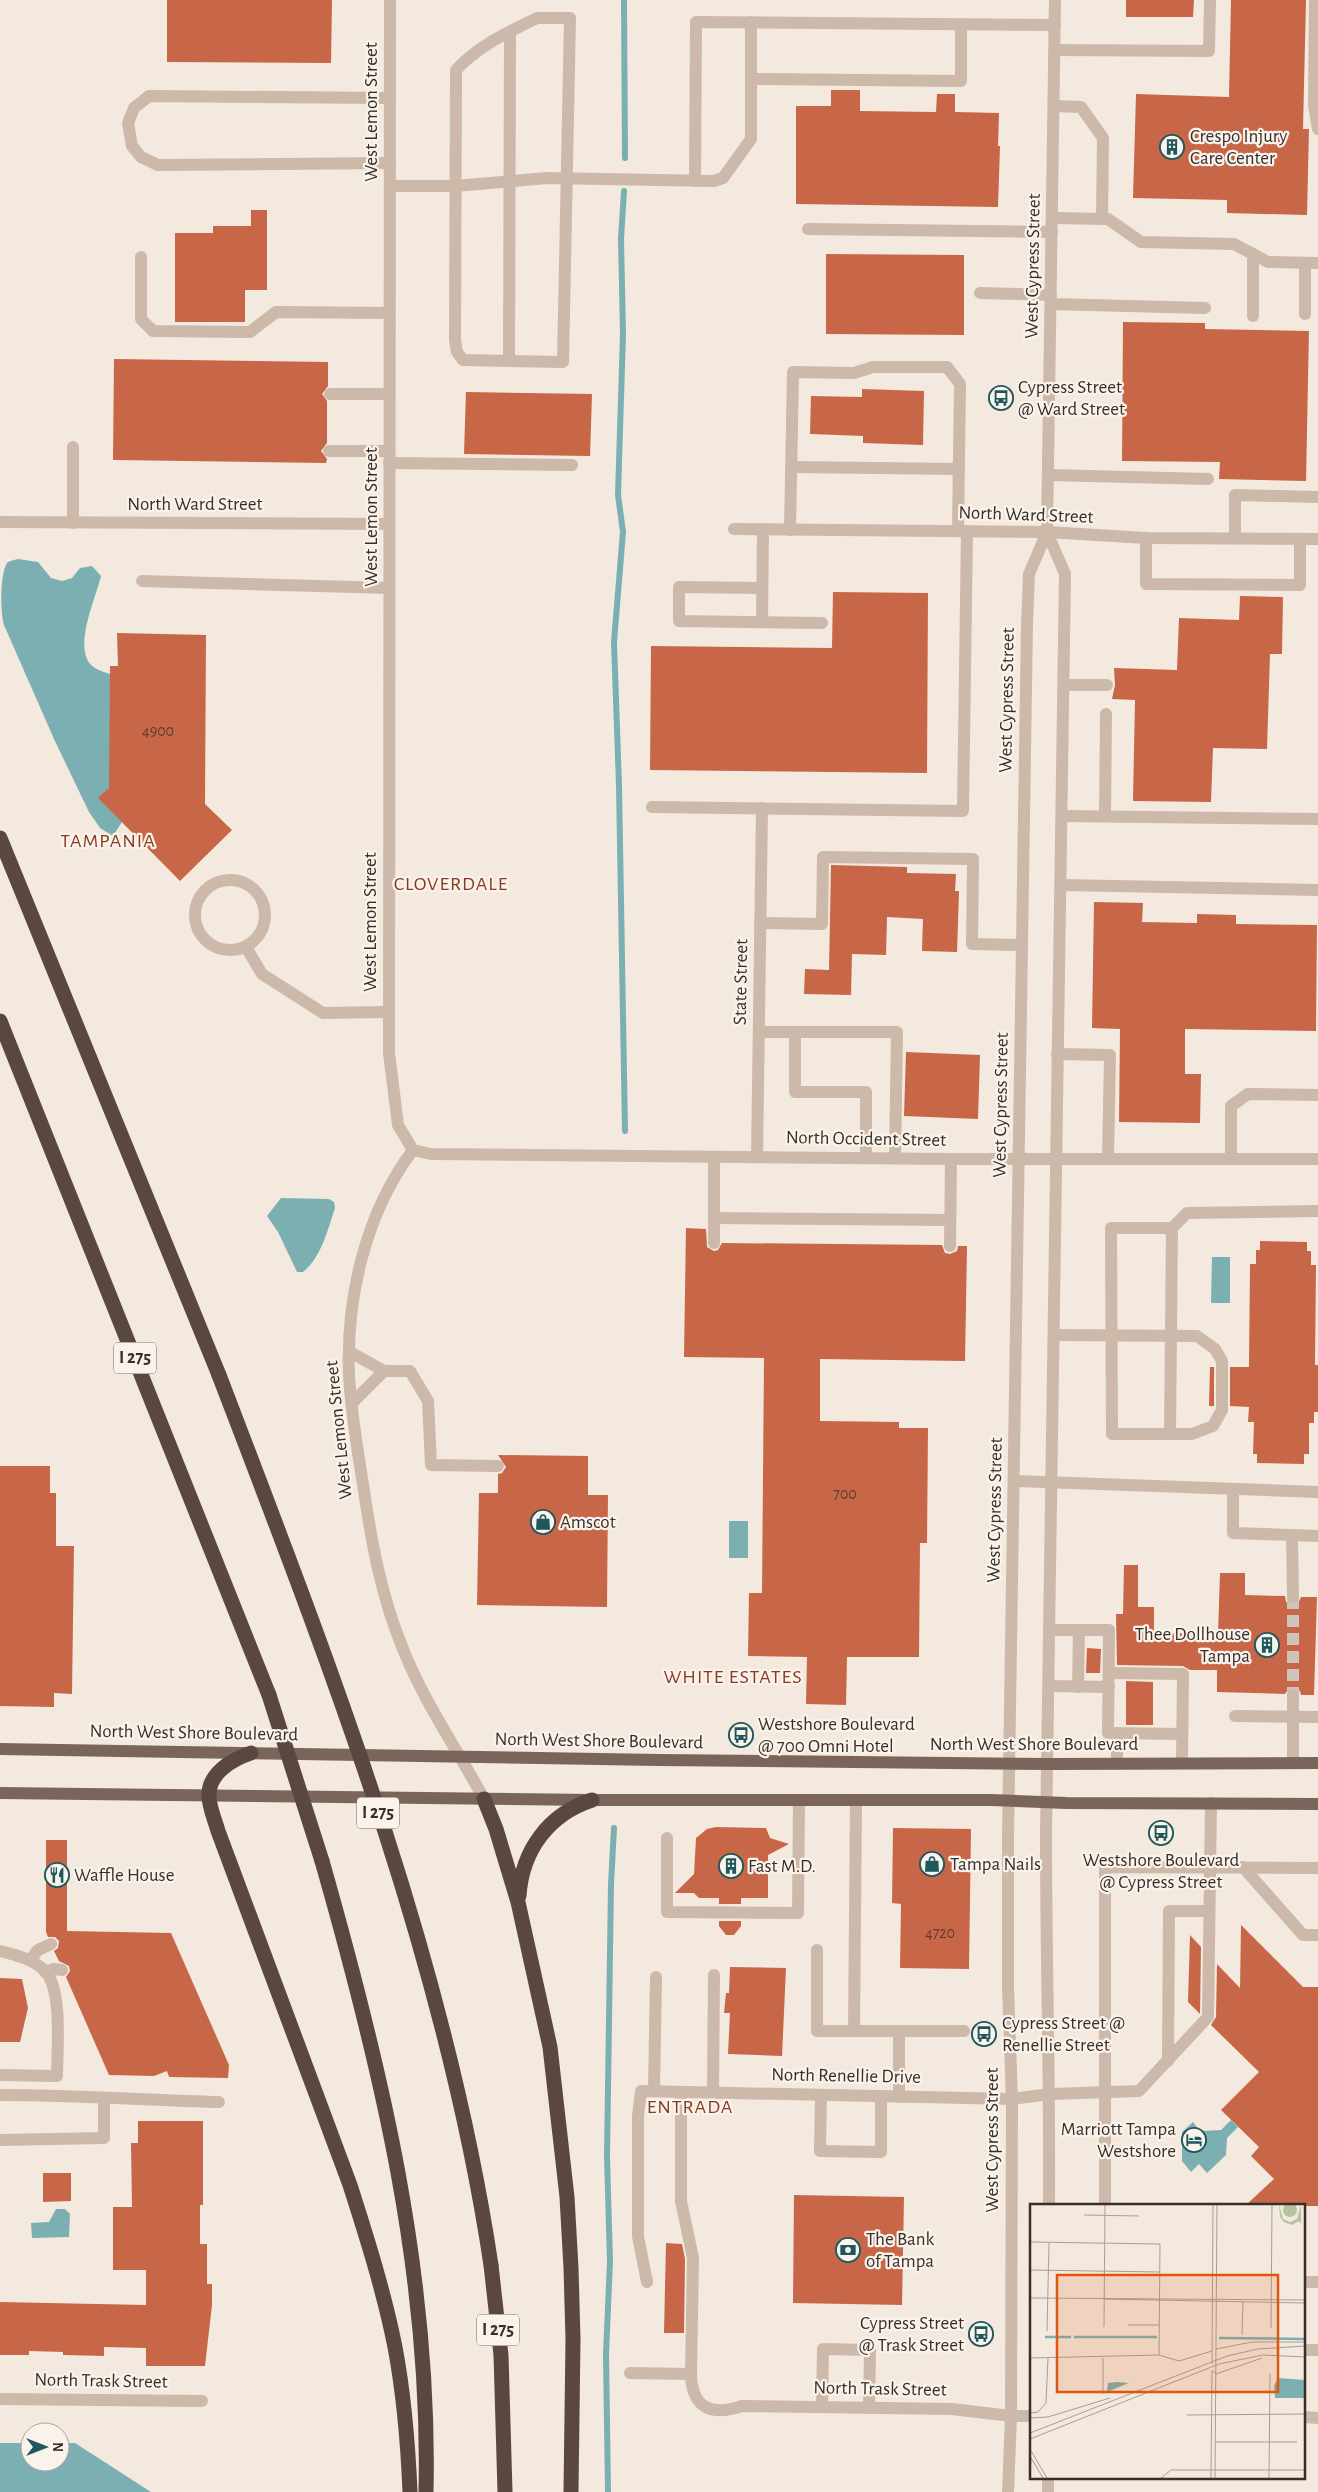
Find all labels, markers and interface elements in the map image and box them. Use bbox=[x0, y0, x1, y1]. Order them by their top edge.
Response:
street label: West Lemon Street bbox=[362, 42, 381, 182]
place label: Crespo Injury Care Center bbox=[1190, 127, 1287, 168]
building icon: Crespo Injury Care Center bbox=[1159, 134, 1185, 160]
street label: West Cypress Street bbox=[1022, 193, 1044, 339]
place label: Cypress Street @ Ward Street bbox=[1018, 378, 1125, 419]
bus stop icon: Cypress Street @ Ward Street bbox=[988, 385, 1014, 411]
street label: West Lemon Street bbox=[362, 447, 381, 587]
street label: North Ward Street bbox=[127, 495, 263, 514]
street label: North Ward Street bbox=[958, 503, 1094, 527]
street label: West Cypress Street bbox=[996, 627, 1018, 773]
house number: 4900 bbox=[142, 723, 174, 739]
district label: TAMPANIA bbox=[60, 831, 156, 851]
street label: West Lemon Street bbox=[361, 852, 380, 992]
district label: CLOVERDALE bbox=[394, 874, 508, 894]
street label: State Street bbox=[731, 939, 751, 1025]
street label: West Cypress Street bbox=[990, 1032, 1012, 1178]
street label: North Occident Street bbox=[786, 1128, 946, 1150]
road number: I 275 bbox=[114, 1342, 156, 1374]
street label: West Lemon Street bbox=[322, 1360, 356, 1500]
street label: West Cypress Street bbox=[984, 1437, 1006, 1583]
house number: 700 bbox=[833, 1486, 857, 1502]
shop icon: Amscot bbox=[530, 1509, 556, 1535]
place label: Amscot bbox=[560, 1513, 616, 1532]
place label: Thee Dollhouse Tampa bbox=[1135, 1625, 1250, 1666]
building icon: Thee Dollhouse Tampa bbox=[1254, 1632, 1280, 1658]
district label: WHITE ESTATES bbox=[663, 1667, 803, 1687]
place label: Westshore Boulevard @ 700 Omni Hotel bbox=[758, 1715, 915, 1756]
street label: North West Shore Boulevard bbox=[90, 1722, 299, 1744]
bus stop icon: Westshore Boulevard @ 700 Omni Hotel bbox=[728, 1722, 754, 1748]
street label: North West Shore Boulevard bbox=[495, 1730, 704, 1752]
street label: North West Shore Boulevard bbox=[930, 1735, 1138, 1754]
road number: I 275 bbox=[357, 1798, 399, 1829]
bus stop icon: Westshore Boulevard @ Cypress Street bbox=[1148, 1820, 1174, 1846]
shop icon: Tampa Nails bbox=[919, 1851, 945, 1877]
place label: Westshore Boulevard @ Cypress Street bbox=[1083, 1851, 1240, 1892]
building icon: Fast M.D. bbox=[718, 1853, 744, 1879]
place label: Tampa Nails bbox=[950, 1855, 1041, 1874]
place label: Fast M.D. bbox=[748, 1857, 816, 1876]
restaurant icon: Waffle House bbox=[44, 1862, 70, 1888]
place label: Waffle House bbox=[74, 1866, 174, 1885]
house number: 4720 bbox=[925, 1925, 955, 1941]
place label: Cypress Street @ Renellie Street bbox=[1002, 2014, 1125, 2055]
bus stop icon: Cypress Street @ Renellie Street bbox=[971, 2021, 997, 2047]
street label: North Renellie Drive bbox=[771, 2065, 921, 2087]
street label: West Cypress Street bbox=[983, 2067, 1002, 2213]
district label: ENTRADA bbox=[647, 2097, 733, 2117]
place label: Marriott Tampa Westshore bbox=[1061, 2120, 1176, 2161]
hotel icon: Marriott Tampa Westshore bbox=[1181, 2127, 1207, 2153]
inset map bbox=[1030, 2204, 1306, 2480]
place label: The Bank of Tampa bbox=[866, 2230, 934, 2271]
bank icon: The Bank of Tampa bbox=[835, 2237, 861, 2263]
road number: I 275 bbox=[477, 2314, 519, 2346]
place label: Cypress Street @ Trask Street bbox=[859, 2314, 964, 2355]
bus stop icon: Cypress Street @ Trask Street bbox=[968, 2321, 994, 2347]
street label: North Trask Street bbox=[34, 2370, 168, 2392]
street label: North Trask Street bbox=[813, 2378, 947, 2400]
north arrow bbox=[20, 2422, 70, 2472]
text: N bbox=[50, 2442, 64, 2452]

